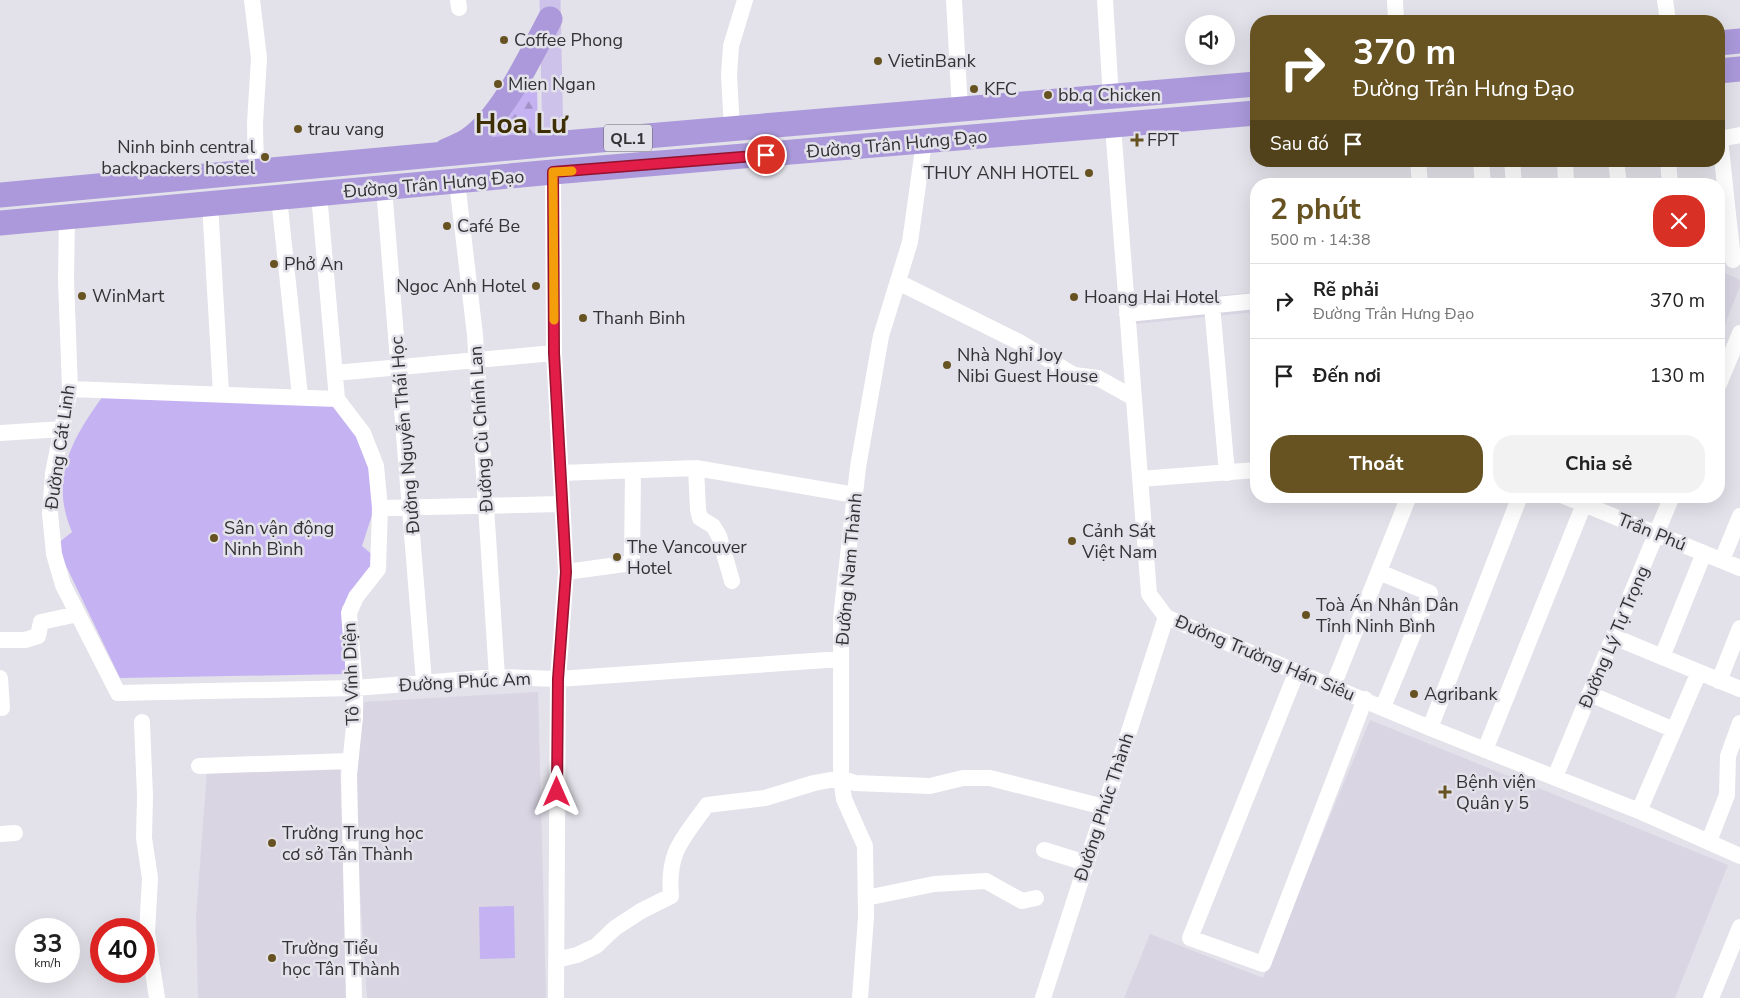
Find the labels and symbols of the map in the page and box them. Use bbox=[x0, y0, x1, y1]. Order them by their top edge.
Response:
place label: Coffee Phong bbox=[514, 28, 623, 52]
marker: Coffee Phong bbox=[498, 34, 510, 46]
place label: VietinBank bbox=[887, 49, 977, 73]
marker: VietinBank bbox=[872, 55, 884, 67]
place label: Mien Ngan bbox=[508, 72, 596, 96]
place label: KFC bbox=[984, 77, 1017, 101]
marker: Mien Ngan bbox=[492, 78, 504, 90]
marker: KFC bbox=[968, 83, 980, 95]
place label: bb.q Chicken bbox=[1058, 83, 1161, 107]
marker: bb.q Chicken bbox=[1042, 89, 1054, 101]
district label: Hoa Lư bbox=[475, 105, 569, 143]
place label: trau vang bbox=[308, 117, 384, 141]
marker: trau vang bbox=[292, 123, 304, 135]
street label: Đường Trân Hưng Đạo bbox=[805, 124, 988, 164]
road number: QL.1 bbox=[604, 125, 652, 152]
place label: FPT bbox=[1147, 128, 1179, 152]
pin bbox=[745, 134, 787, 176]
marker: FPT bbox=[1131, 134, 1143, 146]
place label: Ninh binh central backpackers hostel bbox=[101, 135, 256, 180]
marker: Ninh binh central backpackers hostel bbox=[259, 151, 271, 163]
place label: THUY ANH HOTEL bbox=[923, 161, 1079, 185]
street label: Đường Trân Hưng Đạo bbox=[342, 164, 525, 204]
marker: THUY ANH HOTEL bbox=[1083, 167, 1095, 179]
place label: Café Be bbox=[457, 214, 520, 238]
marker: Café Be bbox=[441, 220, 453, 232]
place label: Phở An bbox=[284, 252, 344, 276]
marker: Phở An bbox=[268, 258, 280, 270]
place label: Ngoc Anh Hotel bbox=[396, 274, 527, 298]
marker: Ngoc Anh Hotel bbox=[530, 280, 542, 292]
place label: WinMart bbox=[92, 284, 165, 308]
place label: Hoang Hai Hotel bbox=[1084, 285, 1220, 309]
marker: WinMart bbox=[76, 290, 88, 302]
marker: Hoang Hai Hotel bbox=[1068, 291, 1080, 303]
place label: Thanh Binh bbox=[593, 306, 685, 330]
marker: Thanh Binh bbox=[577, 312, 589, 324]
street label: Đường Nguyễn Thái Học bbox=[384, 335, 426, 536]
place label: Nhà Nghỉ Joy Nibi Guest House bbox=[957, 343, 1098, 388]
street label: Đường Cù Chính Lan bbox=[463, 345, 499, 514]
marker: Nhà Nghỉ Joy Nibi Guest House bbox=[941, 359, 953, 371]
street label: Đường Cát Linh bbox=[39, 383, 81, 512]
street label: Đường Nam Thành bbox=[830, 492, 868, 647]
street label: Trần Phú bbox=[1614, 507, 1690, 557]
place label: Sân vận động Ninh Bình bbox=[224, 516, 334, 561]
place label: Cảnh Sát Việt Nam bbox=[1081, 519, 1157, 564]
marker: Sân vận động Ninh Bình bbox=[208, 532, 220, 544]
place label: The Vancouver Hotel bbox=[627, 535, 747, 580]
marker: Cảnh Sát Việt Nam bbox=[1066, 535, 1078, 547]
marker: The Vancouver Hotel bbox=[611, 551, 623, 563]
street label: Đường Lý Tự Trọng bbox=[1573, 562, 1655, 713]
place label: Toà Án Nhân Dân Tỉnh Ninh Bình bbox=[1316, 593, 1459, 638]
street label: Đường Trường Hán Siêu bbox=[1170, 609, 1359, 707]
marker: Toà Án Nhân Dân Tỉnh Ninh Bình bbox=[1300, 609, 1312, 621]
street label: Tô Vĩnh Diện bbox=[337, 622, 365, 726]
street label: Đường Phúc Am bbox=[397, 667, 532, 697]
place label: Agribank bbox=[1424, 682, 1498, 706]
marker: Agribank bbox=[1408, 688, 1420, 700]
street label: Đường Phúc Thành bbox=[1068, 730, 1139, 885]
position arrow bbox=[530, 765, 582, 817]
place label: Bệnh viện Quân y 5 bbox=[1456, 770, 1536, 815]
marker: Bệnh viện Quân y 5 bbox=[1438, 785, 1452, 799]
place label: Trường Trung học cơ sở Tân Thành bbox=[282, 821, 423, 866]
marker: Trường Trung học cơ sở Tân Thành bbox=[266, 837, 278, 849]
speed limit sign: 40 bbox=[90, 918, 155, 983]
place label: Trường Tiểu học Tân Thành bbox=[282, 936, 400, 981]
marker: Trường Tiểu học Tân Thành bbox=[266, 952, 278, 964]

